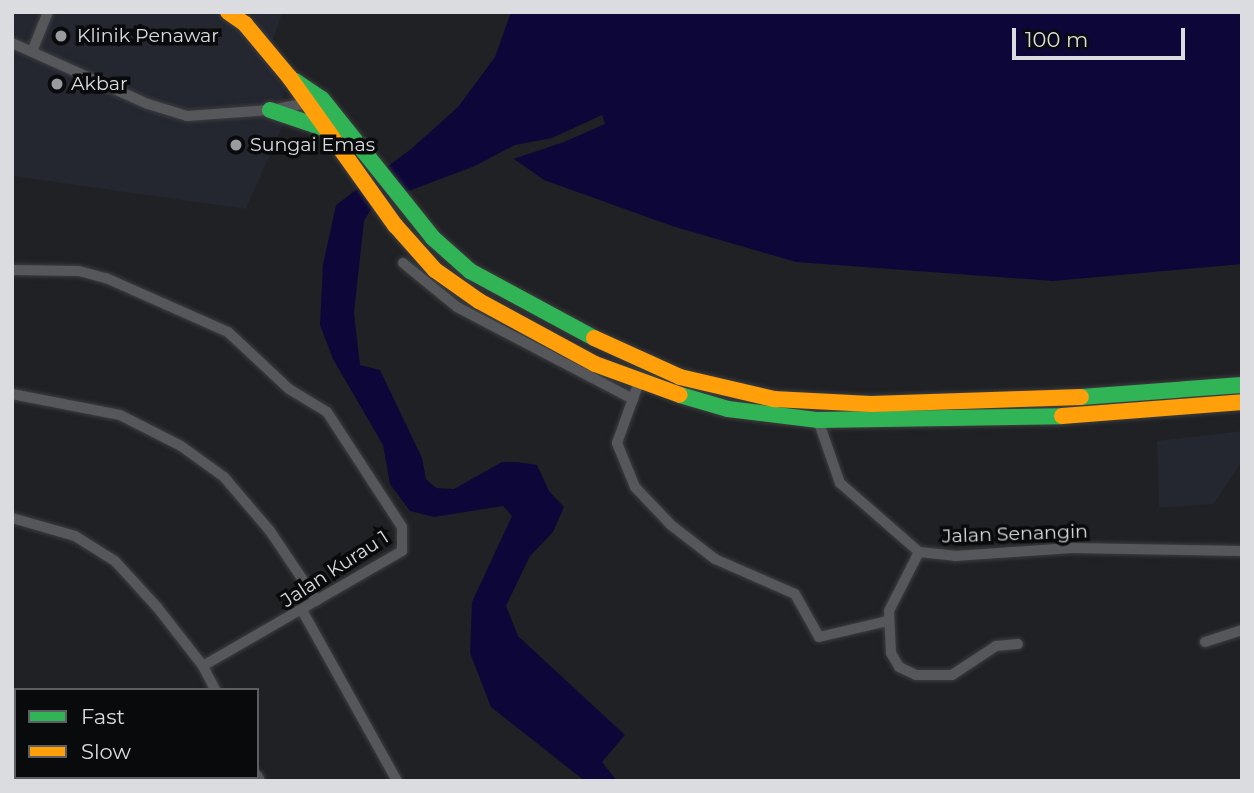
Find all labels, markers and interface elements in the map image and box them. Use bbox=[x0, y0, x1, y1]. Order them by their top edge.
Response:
scale bar bbox=[1016, 14, 1189, 58]
place label: Klinik Penawar bbox=[77, 25, 219, 47]
marker: Klinik Penawar bbox=[51, 26, 71, 46]
text: 100 m bbox=[1025, 27, 1088, 52]
place label: Akbar bbox=[71, 73, 128, 95]
marker: Akbar bbox=[49, 76, 65, 92]
place label: Sungai Emas bbox=[250, 134, 375, 156]
marker: Sungai Emas bbox=[228, 137, 244, 153]
street label: Jalan Senangin bbox=[942, 520, 1088, 548]
street label: Jalan Kurau 1 bbox=[277, 526, 393, 612]
legend bbox=[14, 688, 259, 779]
text: Fast bbox=[81, 704, 125, 729]
text: Slow bbox=[81, 739, 131, 764]

